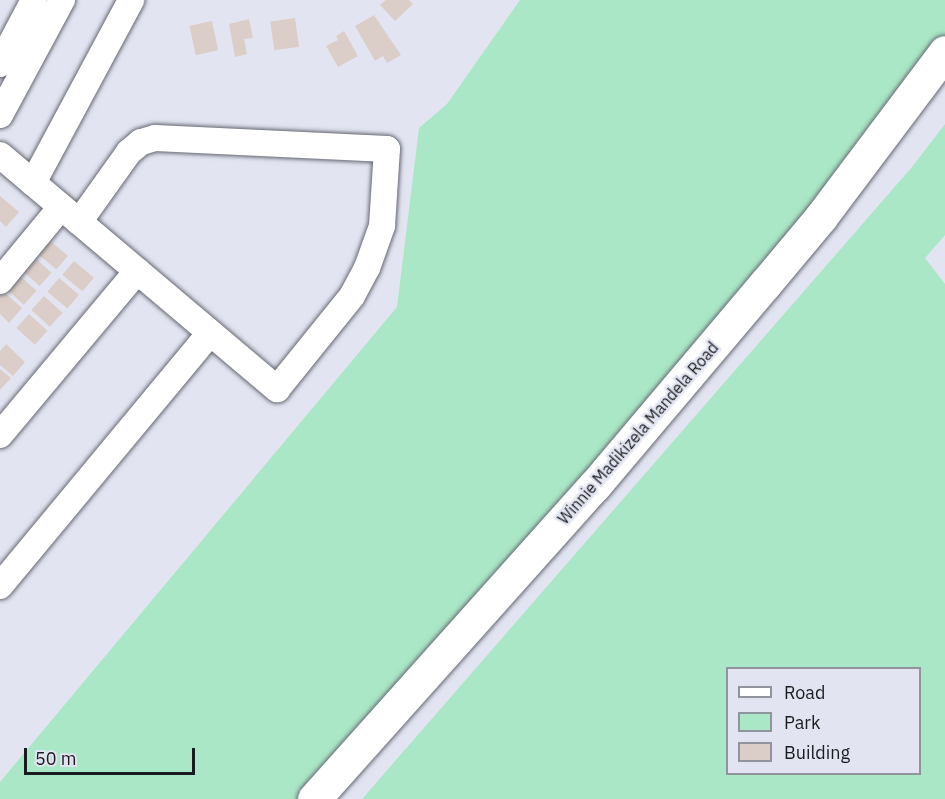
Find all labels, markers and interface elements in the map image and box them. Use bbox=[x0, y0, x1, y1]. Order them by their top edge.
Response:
street label: Winnie Madikizela Mandela Road bbox=[554, 338, 722, 528]
legend bbox=[726, 667, 921, 775]
text: Road bbox=[784, 681, 825, 704]
text: Park bbox=[784, 711, 820, 734]
scale bar bbox=[27, 736, 198, 774]
text: Building bbox=[784, 741, 850, 764]
text: 50 m bbox=[35, 747, 77, 770]

